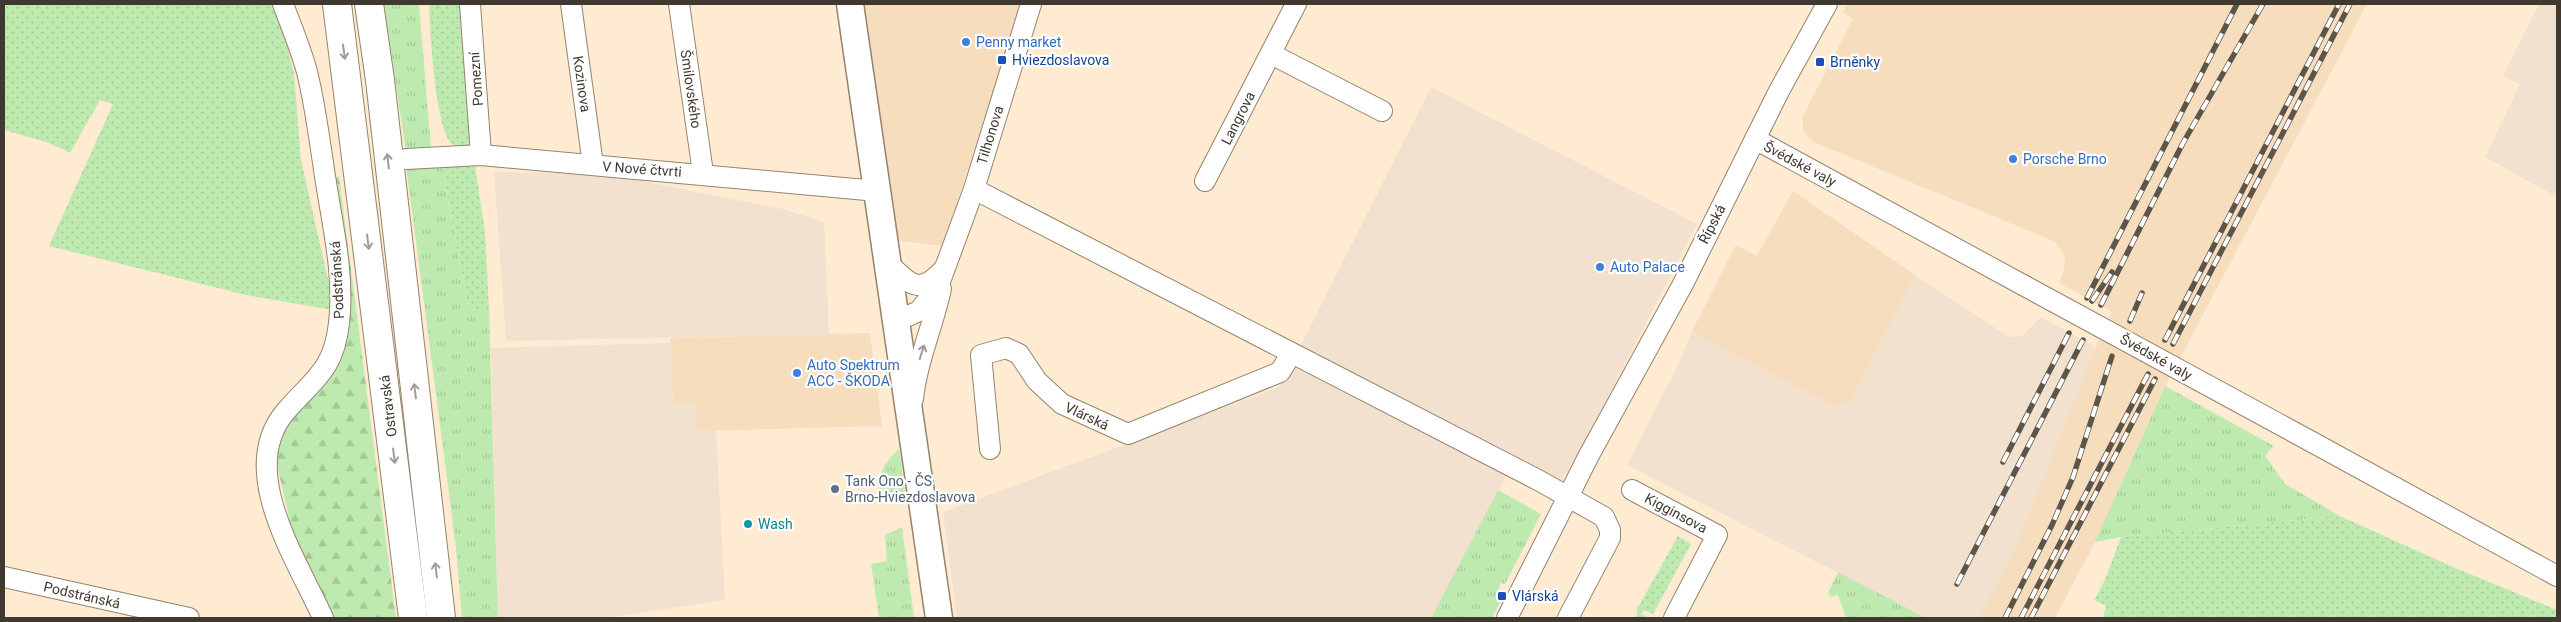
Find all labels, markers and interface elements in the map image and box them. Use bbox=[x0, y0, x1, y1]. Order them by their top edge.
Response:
place label: Penny market bbox=[976, 34, 1062, 50]
marker: Penny market bbox=[960, 36, 972, 48]
one-way arrow bbox=[339, 44, 349, 60]
street label: Šmilovského bbox=[678, 48, 705, 129]
street label: Pomezní bbox=[466, 51, 486, 107]
place label: Hviezdoslavova bbox=[1012, 52, 1109, 68]
marker: Hviezdoslavova bbox=[996, 54, 1008, 66]
place label: Brněnky bbox=[1830, 54, 1880, 70]
street label: Kozinova bbox=[570, 55, 594, 113]
marker: Brněnky bbox=[1814, 56, 1826, 68]
street label: Langrova bbox=[1218, 89, 1258, 147]
street label: Tilhonova bbox=[973, 104, 1007, 166]
street label: Švédské valy bbox=[1761, 137, 1840, 190]
place label: Porsche Brno bbox=[2023, 151, 2107, 167]
marker: Porsche Brno bbox=[2007, 153, 2019, 165]
one-way arrow bbox=[383, 154, 393, 170]
street label: V Nové čtvrti bbox=[602, 158, 682, 180]
street label: Řípská bbox=[1694, 201, 1729, 246]
one-way arrow bbox=[363, 234, 373, 250]
street label: Podstránská bbox=[327, 241, 347, 319]
place label: Auto Palace bbox=[1610, 259, 1685, 275]
marker: Auto Palace bbox=[1594, 261, 1606, 273]
street label: Švédské valy bbox=[2117, 330, 2196, 384]
one-way arrow bbox=[918, 345, 927, 360]
place label: Auto Spektrum ACC - ŠKODA bbox=[807, 357, 900, 389]
marker: Auto Spektrum ACC - ŠKODA bbox=[791, 367, 803, 379]
street label: Ostravská bbox=[376, 374, 400, 438]
one-way arrow bbox=[410, 383, 420, 399]
street label: Vlárská bbox=[1062, 399, 1112, 433]
one-way arrow bbox=[389, 448, 399, 464]
place label: Tank Ono - ČS Brno-Hviezdoslavova bbox=[845, 472, 975, 505]
marker: Tank Ono - ČS Brno-Hviezdoslavova bbox=[829, 483, 841, 495]
street label: Kigginsova bbox=[1642, 490, 1710, 536]
place label: Wash bbox=[758, 516, 793, 532]
marker: Wash bbox=[742, 518, 754, 530]
one-way arrow bbox=[431, 562, 441, 578]
street label: Podstránská bbox=[42, 578, 122, 612]
place label: Vlárská bbox=[1512, 588, 1559, 604]
marker: Vlárská bbox=[1496, 590, 1508, 602]

